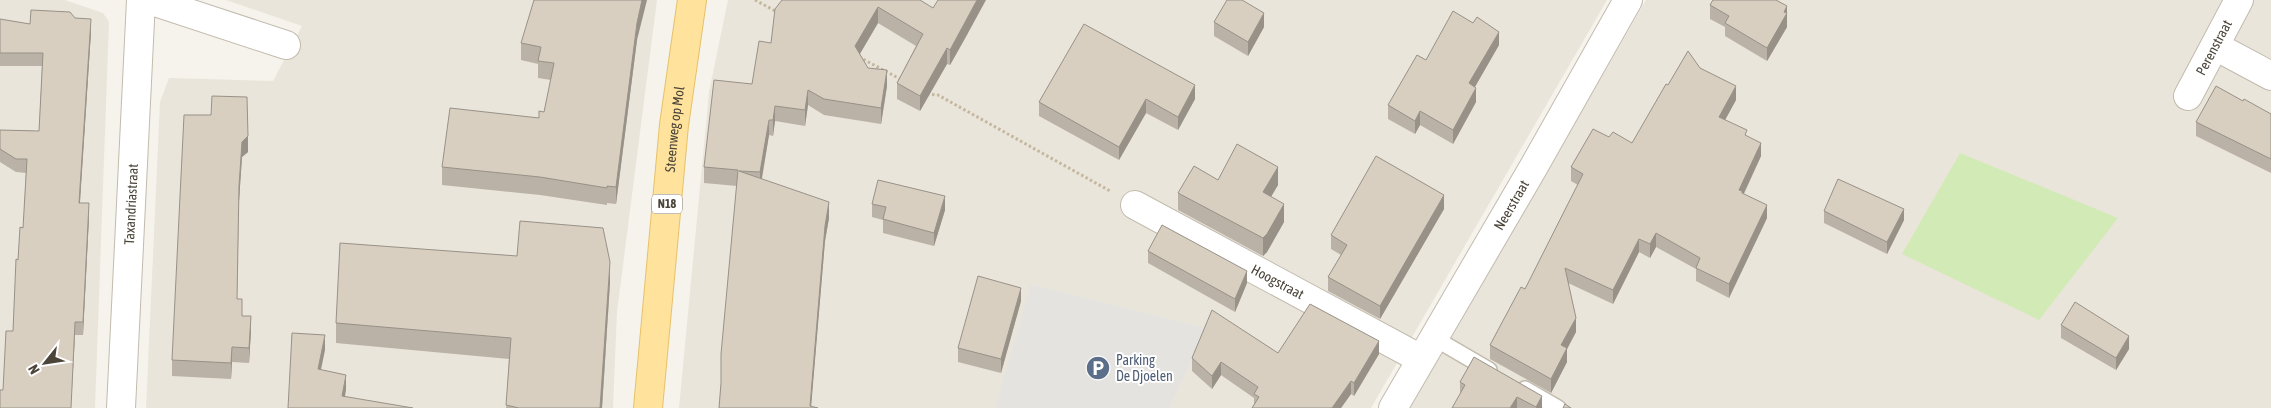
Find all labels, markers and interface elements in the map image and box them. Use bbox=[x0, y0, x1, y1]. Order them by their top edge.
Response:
street label: Perenstraat bbox=[2193, 17, 2235, 78]
street label: Steenweg op Mol bbox=[662, 85, 688, 173]
street label: Taxandriastraat bbox=[121, 163, 141, 245]
street label: Neerstraat bbox=[1491, 177, 1532, 233]
road number: N18 bbox=[652, 194, 682, 213]
street label: Hoogstraat bbox=[1249, 261, 1307, 302]
north arrow bbox=[20, 338, 70, 388]
place label: Parking De Djoelen bbox=[1116, 352, 1173, 384]
parking icon: Parking De Djoelen bbox=[1085, 355, 1111, 381]
text: N bbox=[25, 362, 43, 377]

